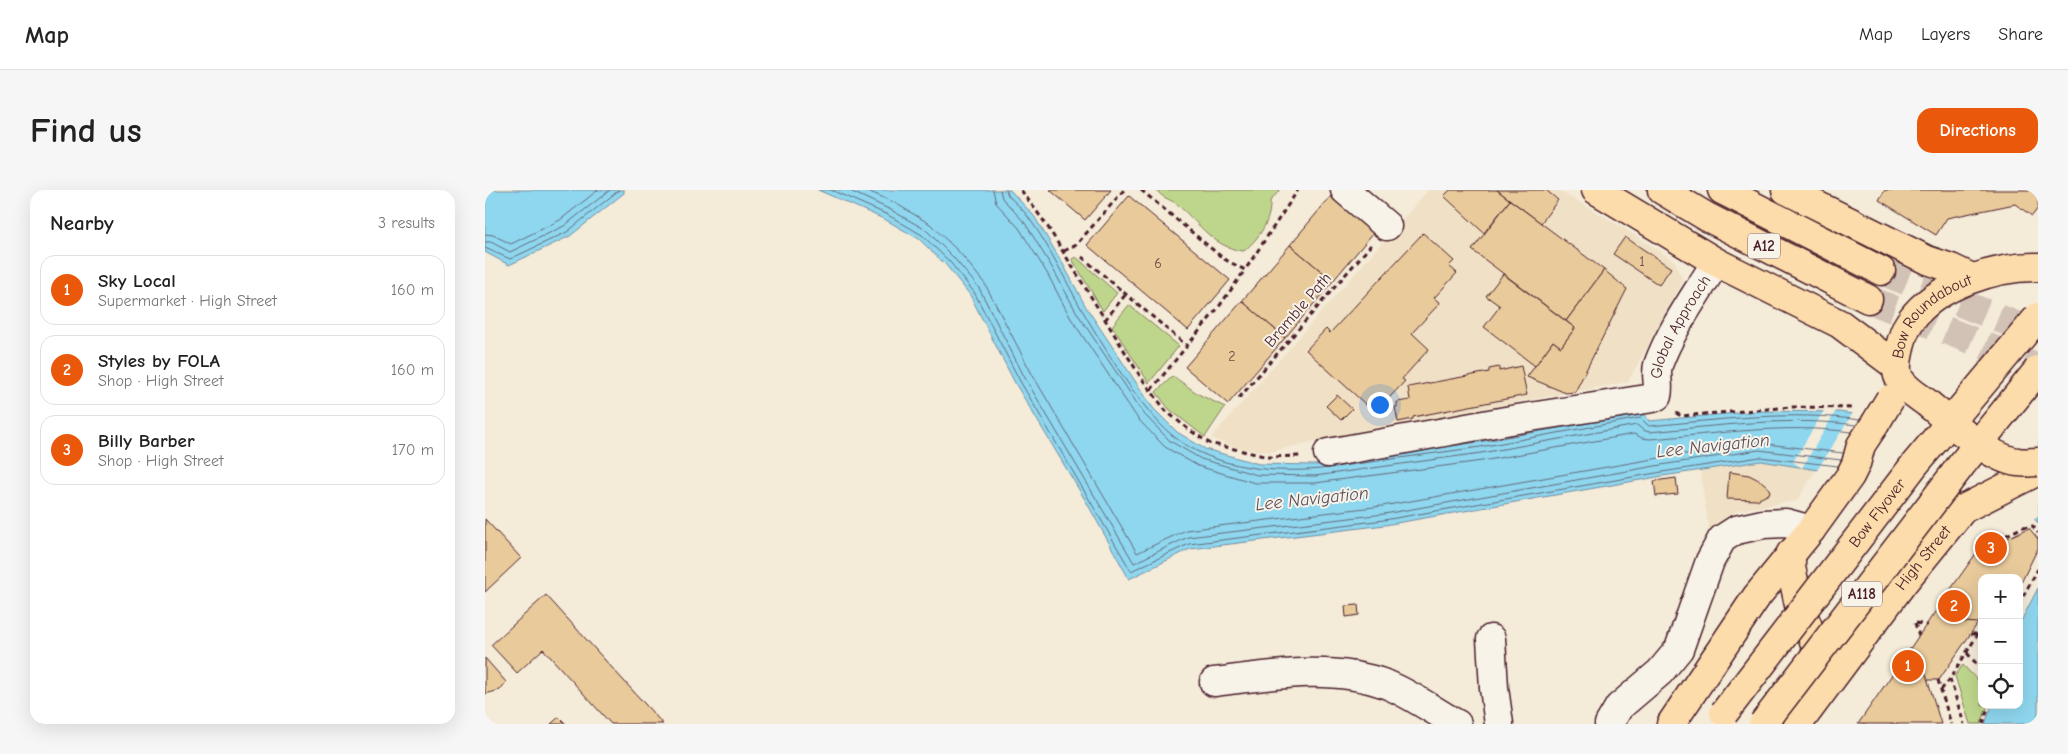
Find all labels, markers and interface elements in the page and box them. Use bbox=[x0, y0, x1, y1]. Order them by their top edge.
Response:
text: Map bbox=[25, 21, 69, 49]
text: Map bbox=[1859, 24, 1893, 45]
text: Layers bbox=[1921, 24, 1970, 45]
text: Share bbox=[1998, 24, 2043, 45]
button: Directions bbox=[1917, 108, 2038, 153]
text: Find us bbox=[30, 110, 142, 151]
text: Nearby bbox=[50, 211, 114, 235]
text: 3 results bbox=[378, 214, 435, 232]
road number: A12 bbox=[1748, 234, 1780, 258]
house number: 1 bbox=[1639, 253, 1645, 270]
house number: 6 bbox=[1154, 255, 1162, 272]
street label: Bramble Path bbox=[1261, 269, 1335, 351]
text: Sky Local bbox=[98, 270, 176, 292]
street label: Bow Roundabout bbox=[1889, 271, 1975, 360]
street label: Global Approach bbox=[1648, 272, 1714, 379]
text: 1 bbox=[64, 281, 70, 299]
text: 160 m bbox=[391, 281, 434, 299]
text: Supermarket · High Street bbox=[98, 292, 277, 310]
house number: 2 bbox=[1228, 348, 1236, 365]
text: Styles by FOLA bbox=[98, 350, 220, 372]
text: 2 bbox=[63, 361, 71, 379]
text: 160 m bbox=[391, 361, 434, 379]
text: Shop · High Street bbox=[98, 372, 224, 390]
your location bbox=[1367, 392, 1393, 418]
text: Billy Barber bbox=[98, 430, 195, 452]
water label: Lee Navigation bbox=[1655, 430, 1771, 462]
text: 3 bbox=[63, 441, 71, 459]
text: 170 m bbox=[392, 441, 434, 459]
text: Shop · High Street bbox=[98, 452, 224, 470]
street label: Bow Flyover bbox=[1845, 475, 1910, 551]
water label: Lee Navigation bbox=[1254, 483, 1370, 515]
street label: High Street bbox=[1892, 522, 1955, 594]
pin: 3 bbox=[1975, 529, 2007, 567]
map controls bbox=[1978, 574, 2023, 709]
button: + bbox=[1978, 574, 2023, 619]
road number: A118 bbox=[1842, 582, 1882, 606]
pin: 2 bbox=[1938, 587, 1970, 625]
button: − bbox=[1978, 619, 2023, 664]
pin: 1 bbox=[1892, 647, 1924, 685]
button: locate bbox=[1978, 664, 2023, 709]

